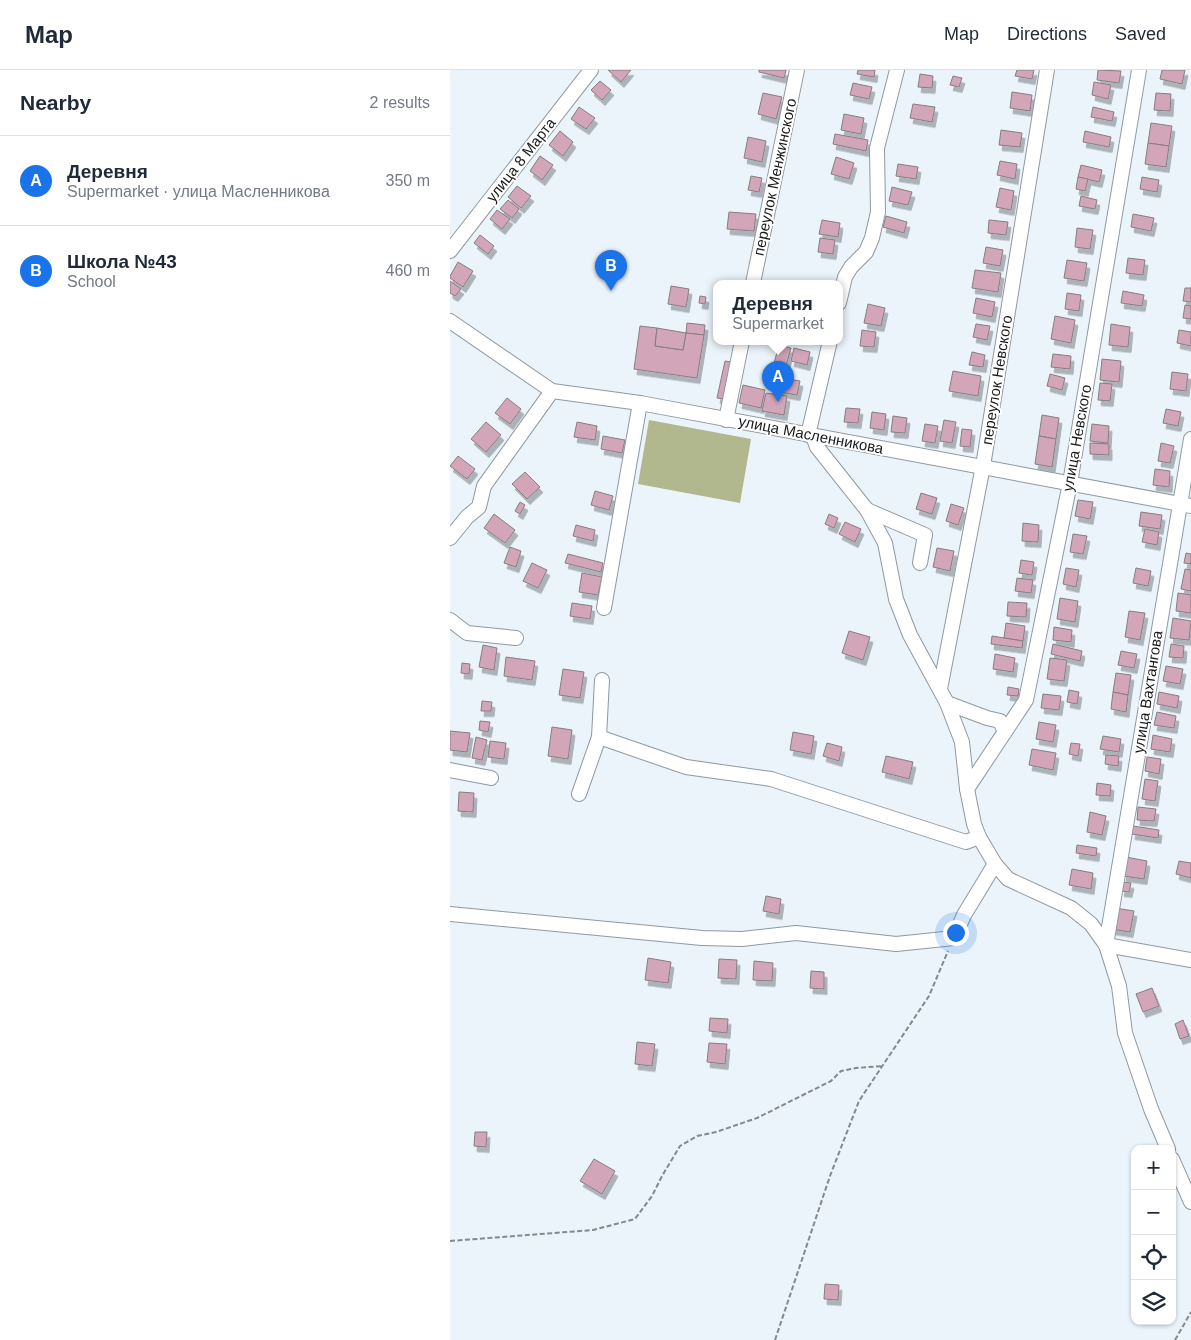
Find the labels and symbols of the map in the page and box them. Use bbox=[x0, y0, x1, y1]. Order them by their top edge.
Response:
street label: переулок Менжинского bbox=[750, 97, 799, 257]
street label: улица 8 Марта bbox=[483, 114, 559, 205]
pin: B bbox=[595, 250, 627, 291]
street label: переулок Невского bbox=[978, 314, 1015, 446]
pin: A bbox=[762, 361, 794, 402]
street label: улица Невского bbox=[1059, 383, 1094, 493]
street label: улица Масленникова bbox=[737, 412, 886, 457]
street label: улица Вахтангова bbox=[1129, 629, 1166, 755]
your location bbox=[943, 920, 969, 946]

